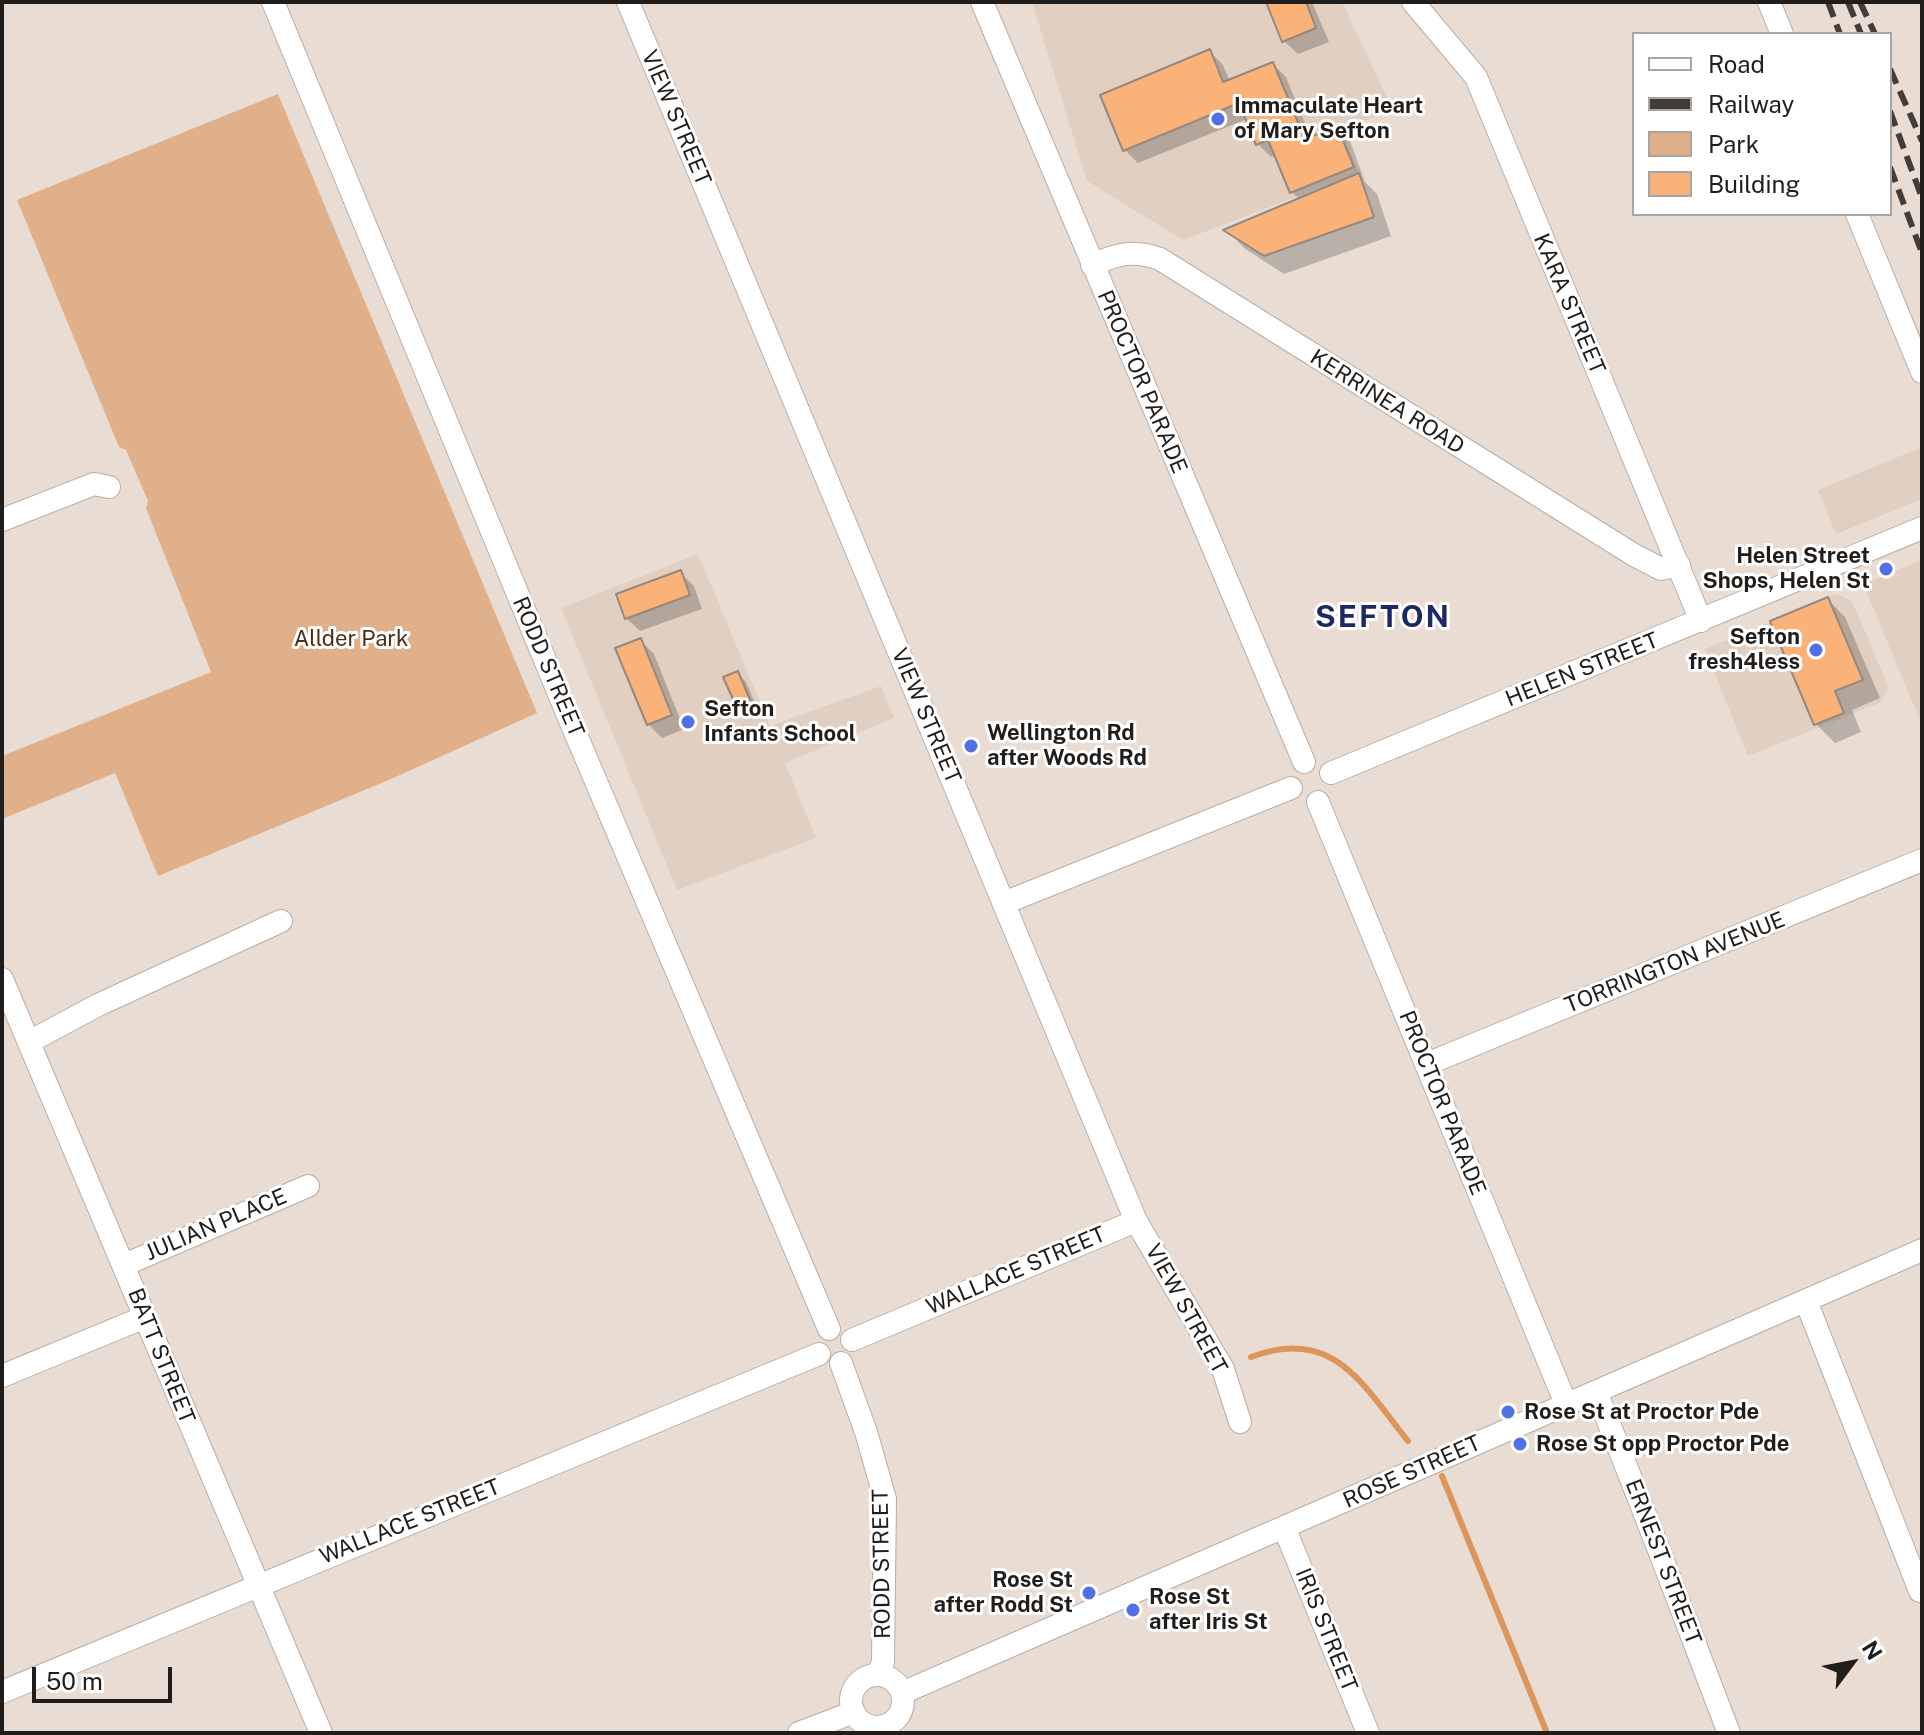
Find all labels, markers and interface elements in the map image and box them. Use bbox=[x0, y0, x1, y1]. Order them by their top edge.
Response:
legend bbox=[1632, 32, 1892, 216]
street label: VIEW STREET bbox=[636, 46, 716, 190]
text: Road bbox=[1708, 50, 1765, 78]
text: Railway bbox=[1708, 90, 1794, 118]
place label: Immaculate Heart of Mary Sefton bbox=[1234, 93, 1423, 144]
marker: Immaculate Heart of Mary Sefton bbox=[1209, 110, 1227, 128]
text: Park bbox=[1708, 130, 1759, 158]
text: Building bbox=[1708, 170, 1800, 198]
street label: KARA STREET bbox=[1528, 230, 1610, 378]
street label: PROCTOR PARADE bbox=[1091, 286, 1193, 478]
street label: KERRINEA ROAD bbox=[1305, 344, 1469, 460]
place label: Helen Street Shops, Helen St bbox=[1702, 543, 1870, 594]
marker: Helen Street Shops, Helen St bbox=[1877, 560, 1895, 578]
street label: RODD STREET bbox=[507, 593, 589, 741]
district label: SEFTON bbox=[1315, 600, 1451, 636]
place label: Sefton fresh4less bbox=[1688, 624, 1800, 676]
park label: Allder Park bbox=[294, 626, 408, 652]
street label: HELEN STREET bbox=[1502, 627, 1662, 713]
marker: Sefton fresh4less bbox=[1807, 641, 1825, 659]
street label: VIEW STREET bbox=[886, 644, 966, 788]
place label: Sefton Infants School bbox=[704, 696, 856, 748]
marker: Sefton Infants School bbox=[679, 713, 697, 731]
place label: Wellington Rd after Woods Rd bbox=[987, 720, 1147, 772]
marker: Wellington Rd after Woods Rd bbox=[962, 737, 980, 755]
street label: TORRINGTON AVENUE bbox=[1561, 907, 1789, 1019]
street label: PROCTOR PARADE bbox=[1393, 1007, 1491, 1199]
street label: JULIAN PLACE bbox=[141, 1183, 291, 1267]
street label: WALLACE STREET bbox=[922, 1221, 1110, 1321]
street label: VIEW STREET bbox=[1139, 1240, 1233, 1378]
street label: BATT STREET bbox=[122, 1285, 200, 1427]
place label: Rose St at Proctor Pde bbox=[1524, 1399, 1759, 1425]
marker: Rose St at Proctor Pde bbox=[1499, 1403, 1517, 1421]
street label: ROSE STREET bbox=[1339, 1430, 1485, 1514]
place label: Rose St opp Proctor Pde bbox=[1536, 1431, 1789, 1457]
marker: Rose St opp Proctor Pde bbox=[1511, 1435, 1529, 1453]
street label: WALLACE STREET bbox=[316, 1474, 504, 1570]
street label: ERNEST STREET bbox=[1619, 1476, 1707, 1648]
street label: RODD STREET bbox=[867, 1489, 897, 1639]
street label: IRIS STREET bbox=[1289, 1565, 1363, 1695]
place label: Rose St after Rodd St bbox=[933, 1567, 1073, 1618]
marker: Rose St after Rodd St bbox=[1080, 1584, 1098, 1602]
place label: Rose St after Iris St bbox=[1149, 1584, 1268, 1636]
marker: Rose St after Iris St bbox=[1124, 1601, 1142, 1619]
north arrow bbox=[1812, 1623, 1892, 1703]
text: N bbox=[1857, 1636, 1888, 1664]
scale bar bbox=[36, 1651, 176, 1701]
text: 50 m bbox=[46, 1667, 103, 1695]

